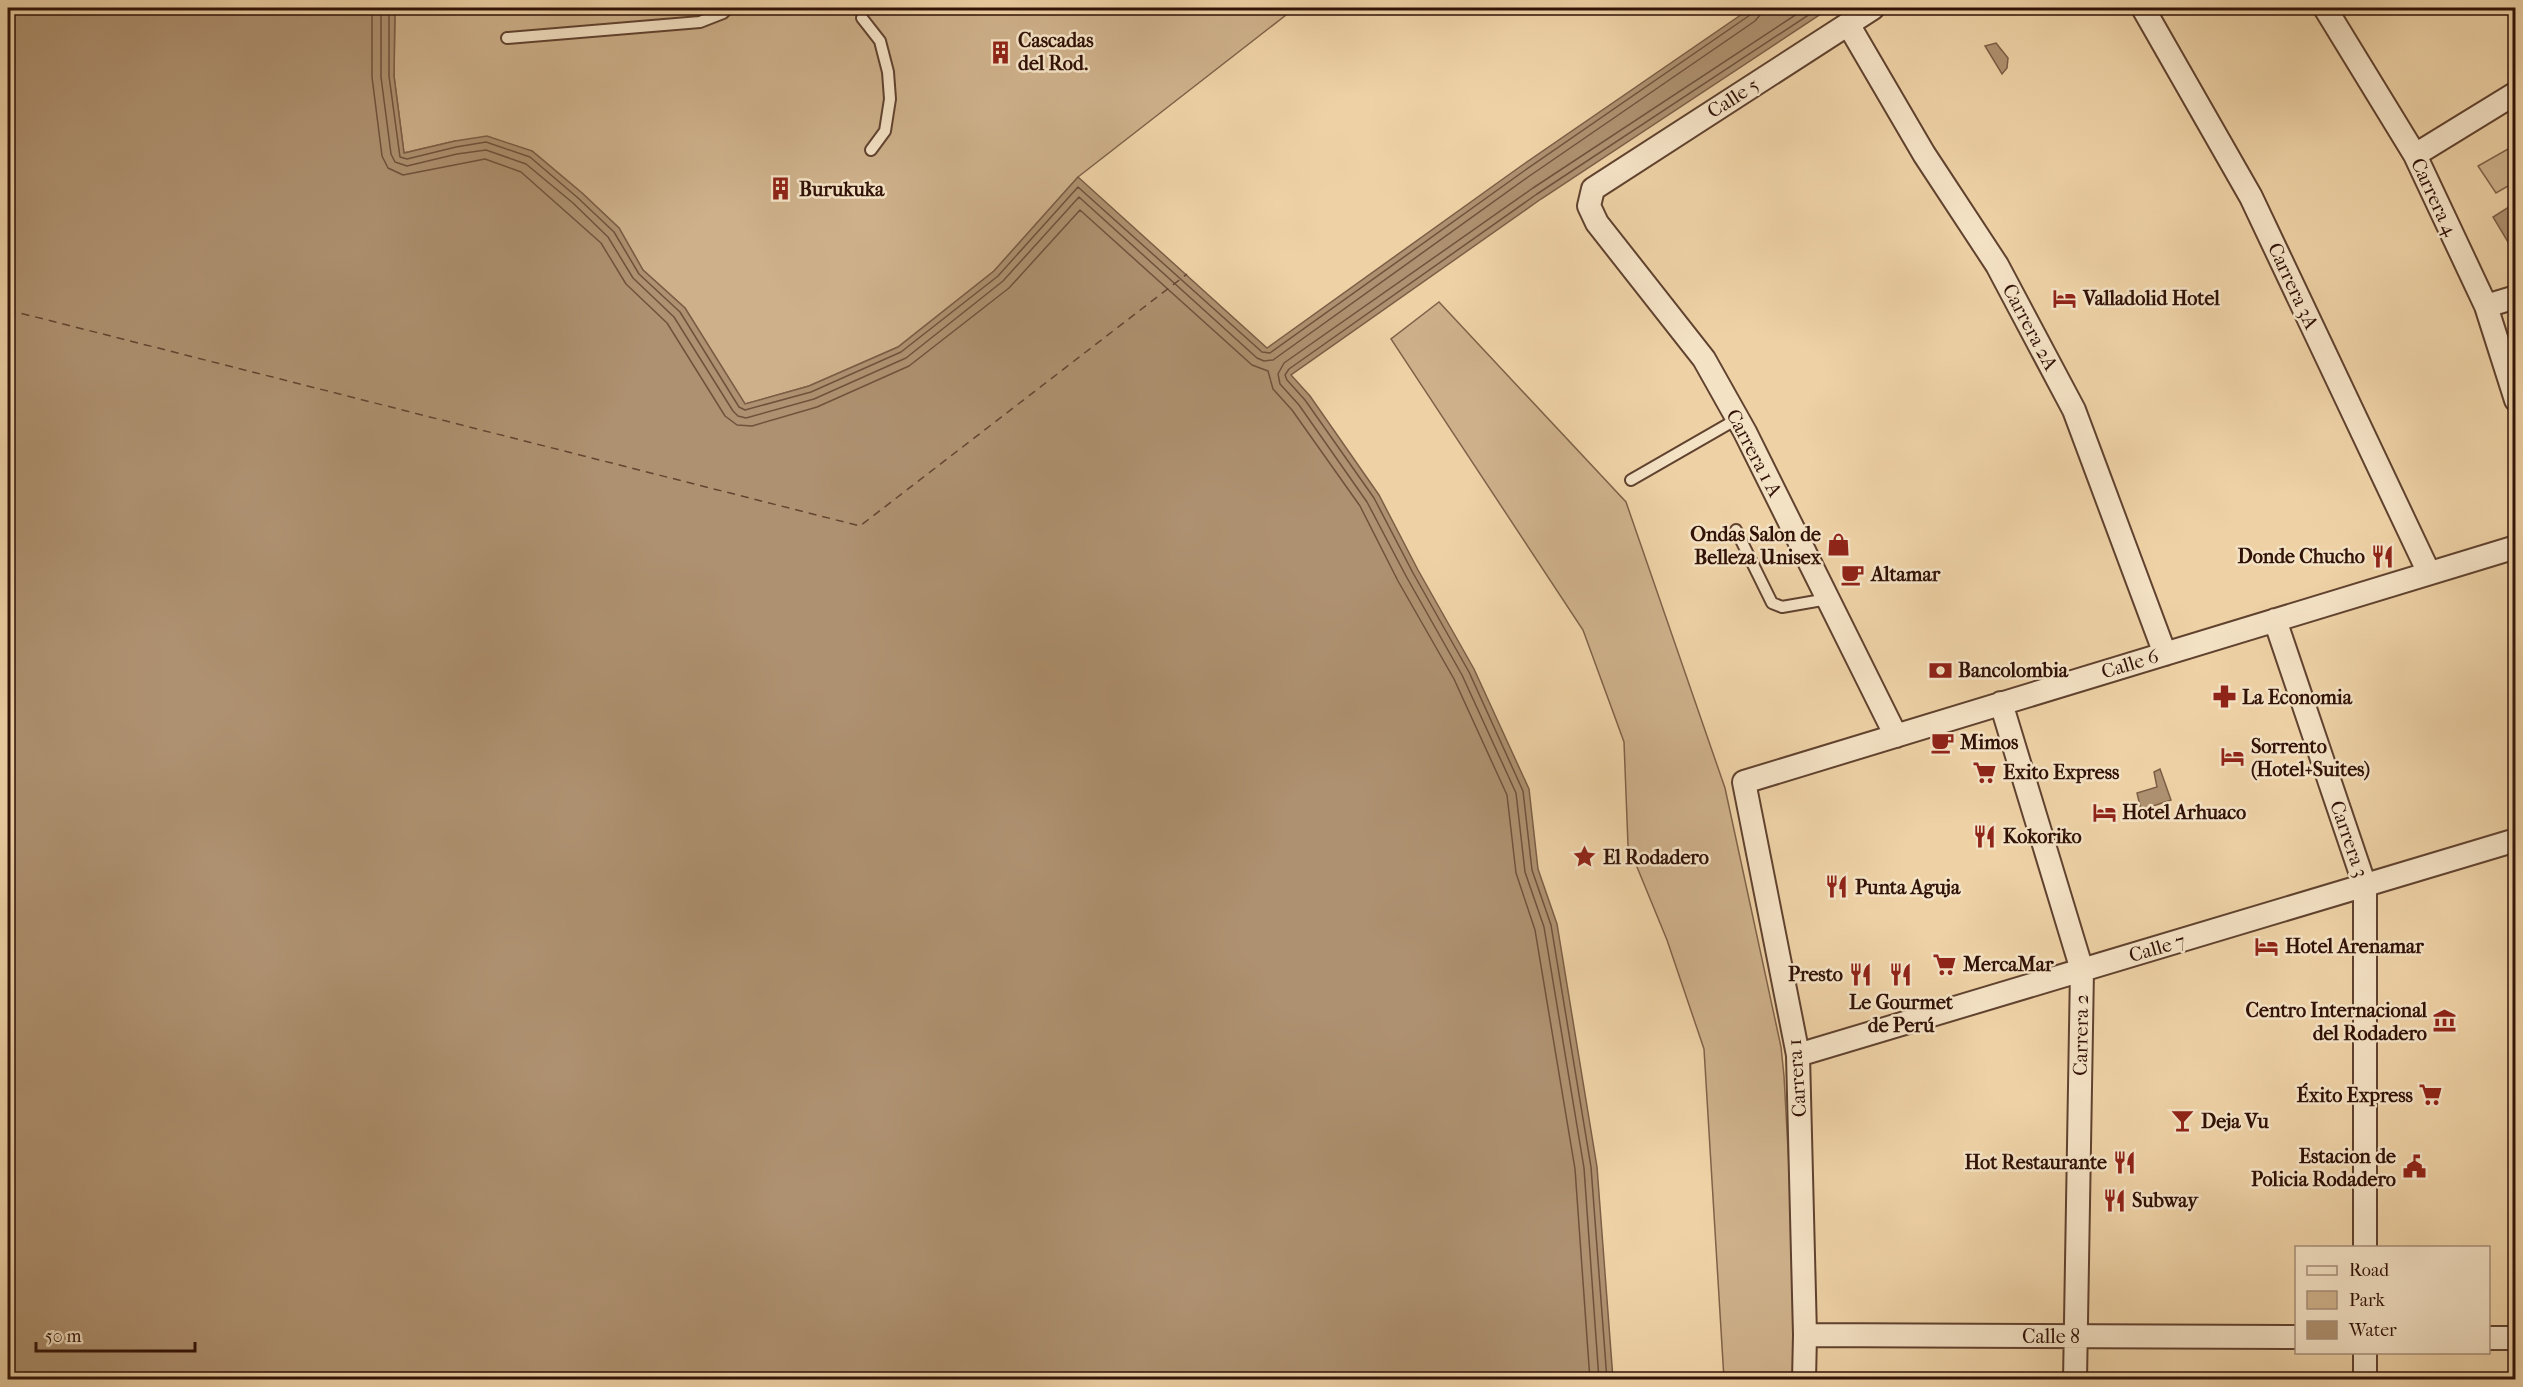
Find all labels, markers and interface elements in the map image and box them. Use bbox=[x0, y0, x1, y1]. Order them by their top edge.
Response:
place label: Cascadas del Rod. bbox=[1018, 29, 1094, 75]
building icon: Cascadas del Rod. bbox=[987, 39, 1013, 65]
street label: Calle 5 bbox=[1703, 73, 1763, 123]
street label: Carrera 4 bbox=[2406, 154, 2463, 241]
building icon: Burukuka bbox=[768, 176, 794, 202]
place label: Burukuka bbox=[799, 178, 885, 201]
street label: Carrera 3A bbox=[2263, 239, 2323, 334]
street label: Carrera 2A bbox=[1998, 280, 2063, 375]
hotel icon: Valladolid Hotel bbox=[2052, 285, 2078, 311]
place label: Valladolid Hotel bbox=[2082, 287, 2220, 310]
street label: Carrera 1 A bbox=[1721, 405, 1787, 502]
place label: Ondas Salon de Belleza Unisex bbox=[1690, 523, 1822, 569]
shop icon: Ondas Salon de Belleza Unisex bbox=[1826, 532, 1852, 558]
restaurant icon: Donde Chucho bbox=[2370, 543, 2396, 569]
place label: Donde Chucho bbox=[2237, 545, 2365, 568]
cafe icon: Altamar bbox=[1840, 561, 1866, 587]
place label: Altamar bbox=[1869, 563, 1941, 586]
street label: Calle 6 bbox=[2099, 644, 2162, 684]
bank icon: Bancolombia bbox=[1927, 657, 1953, 683]
place label: Bancolombia bbox=[1958, 659, 2069, 682]
pharmacy icon: La Economia bbox=[2211, 684, 2237, 710]
place label: La Economia bbox=[2242, 686, 2353, 709]
cafe icon: Mimos bbox=[1929, 729, 1955, 755]
place label: Mimos bbox=[1959, 731, 2019, 754]
place label: Sorrento (Hotel+Suites) bbox=[2251, 735, 2370, 781]
hotel icon: Sorrento (Hotel+Suites) bbox=[2220, 744, 2246, 770]
supermarket icon: Exito Express bbox=[1972, 759, 1998, 785]
place label: Exito Express bbox=[2003, 761, 2120, 784]
street label: Carrera 3 bbox=[2325, 798, 2373, 880]
hotel icon: Hotel Arhuaco bbox=[2091, 799, 2117, 825]
place label: Hotel Arhuaco bbox=[2122, 801, 2246, 824]
restaurant icon: Kokoriko bbox=[1972, 823, 1998, 849]
place label: Kokoriko bbox=[2003, 825, 2082, 848]
place icon: El Rodadero bbox=[1572, 844, 1598, 870]
place label: El Rodadero bbox=[1603, 846, 1709, 869]
restaurant icon: Punta Aguja bbox=[1824, 874, 1850, 900]
place label: Punta Aguja bbox=[1855, 876, 1961, 899]
street label: Calle 7 bbox=[2126, 929, 2188, 967]
hotel icon: Hotel Arenamar bbox=[2254, 933, 2280, 959]
place label: Hotel Arenamar bbox=[2285, 935, 2424, 958]
supermarket icon: MercaMar bbox=[1932, 951, 1958, 977]
place label: MercaMar bbox=[1962, 953, 2054, 976]
restaurant icon: Presto bbox=[1848, 961, 1874, 987]
restaurant icon: Le Gourmet de Perú bbox=[1888, 961, 1914, 987]
place label: Presto bbox=[1788, 963, 1843, 986]
place label: Le Gourmet de Perú bbox=[1849, 991, 1954, 1037]
street label: Carrera 2 bbox=[2069, 994, 2093, 1076]
place label: Centro Internacional del Rodadero bbox=[2246, 999, 2427, 1045]
museum icon: Centro Internacional del Rodadero bbox=[2432, 1008, 2458, 1034]
street label: Carrera 1 bbox=[1783, 1038, 1811, 1118]
place label: Éxito Express bbox=[2297, 1082, 2414, 1107]
supermarket icon: Éxito Express bbox=[2418, 1082, 2444, 1108]
bar icon: Deja Vu bbox=[2170, 1108, 2196, 1134]
place label: Deja Vu bbox=[2201, 1110, 2269, 1133]
place label: Estacion de Policia Rodadero bbox=[2251, 1145, 2396, 1191]
restaurant icon: Hot Restaurante bbox=[2112, 1149, 2138, 1175]
place label: Hot Restaurante bbox=[1965, 1151, 2107, 1174]
public building icon: Estacion de Policia Rodadero bbox=[2401, 1154, 2427, 1180]
restaurant icon: Subway bbox=[2101, 1187, 2127, 1213]
place label: Subway bbox=[2132, 1189, 2199, 1212]
legend bbox=[2295, 1246, 2490, 1354]
text: Road bbox=[2349, 1260, 2389, 1281]
text: Park bbox=[2349, 1290, 2386, 1311]
scale bar bbox=[36, 1315, 195, 1353]
text: Water bbox=[2348, 1320, 2397, 1341]
street label: Calle 8 bbox=[2022, 1325, 2080, 1348]
text: 50 m bbox=[45, 1326, 82, 1347]

